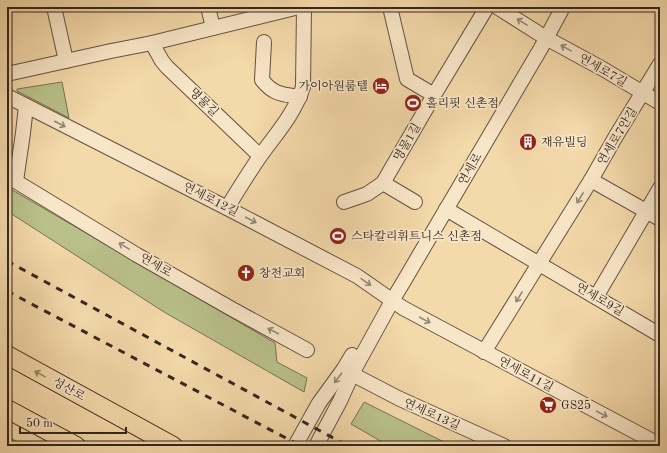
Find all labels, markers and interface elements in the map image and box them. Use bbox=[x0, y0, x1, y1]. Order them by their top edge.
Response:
one-way arrow bbox=[516, 18, 527, 27]
one-way arrow bbox=[560, 44, 572, 52]
street label: 연세로7길 bbox=[576, 51, 629, 89]
hotel icon: 가이아원룸텔 bbox=[371, 76, 391, 96]
place label: 가이아원룸텔 bbox=[298, 80, 368, 93]
street label: 명물길 bbox=[187, 86, 221, 119]
sports icon: 홀리핏 신촌점 bbox=[403, 93, 423, 113]
place label: 홀리핏 신촌점 bbox=[426, 96, 499, 110]
street label: 연세로7안길 bbox=[595, 105, 640, 167]
one-way arrow bbox=[54, 120, 66, 128]
street label: 명물1길 bbox=[391, 121, 423, 164]
building icon: 재유빌딩 bbox=[518, 132, 538, 152]
place label: 재유빌딩 bbox=[541, 135, 587, 149]
street label: 연세로 bbox=[456, 151, 485, 188]
street label: 연세로12길 bbox=[181, 180, 241, 219]
one-way arrow bbox=[575, 192, 583, 204]
one-way arrow bbox=[245, 217, 257, 224]
sports icon: 스타칼리휘트니스 신촌점 bbox=[328, 226, 348, 246]
place label: 스타칼리휘트니스 신촌점 bbox=[351, 229, 482, 243]
one-way arrow bbox=[118, 242, 130, 250]
street label: 연세로 bbox=[137, 251, 174, 280]
church icon: 창천교회 bbox=[236, 263, 256, 283]
place label: 창천교회 bbox=[259, 267, 305, 280]
one-way arrow bbox=[360, 278, 371, 286]
street label: 연세로9길 bbox=[573, 280, 626, 318]
one-way arrow bbox=[514, 291, 522, 303]
one-way arrow bbox=[419, 317, 431, 325]
one-way arrow bbox=[267, 327, 279, 334]
street label: 연세로11길 bbox=[496, 355, 555, 394]
one-way arrow bbox=[34, 369, 46, 377]
one-way arrow bbox=[334, 372, 342, 383]
street label: 성산로 bbox=[50, 375, 87, 404]
supermarket icon: GS25 bbox=[538, 395, 558, 415]
street label: 연세로13길 bbox=[402, 396, 462, 433]
place label: GS25 bbox=[561, 399, 591, 412]
scale bar bbox=[20, 409, 126, 435]
one-way arrow bbox=[596, 411, 608, 419]
text: 50 m bbox=[26, 417, 53, 430]

